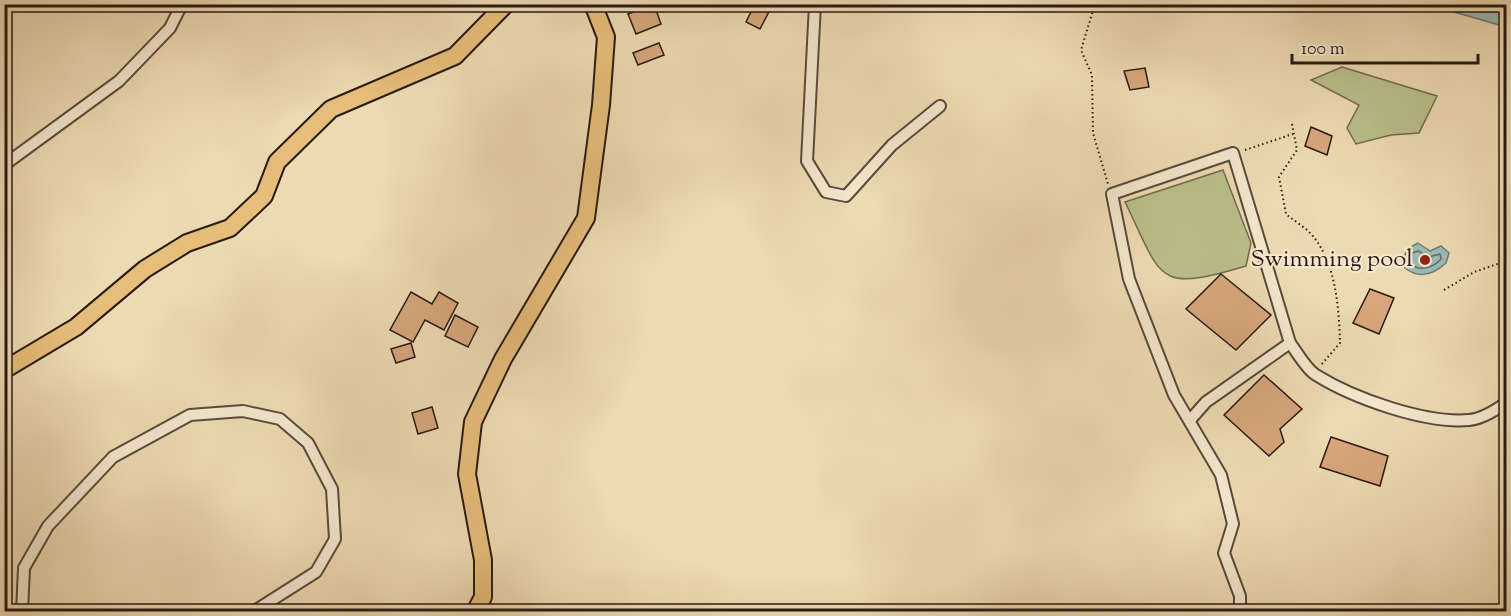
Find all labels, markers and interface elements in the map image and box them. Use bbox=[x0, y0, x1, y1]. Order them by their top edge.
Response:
scale bar bbox=[1292, 27, 1478, 65]
text: 100 m bbox=[1301, 37, 1345, 63]
place label: Swimming pool bbox=[1250, 243, 1413, 277]
marker: Swimming pool bbox=[1418, 253, 1432, 267]

